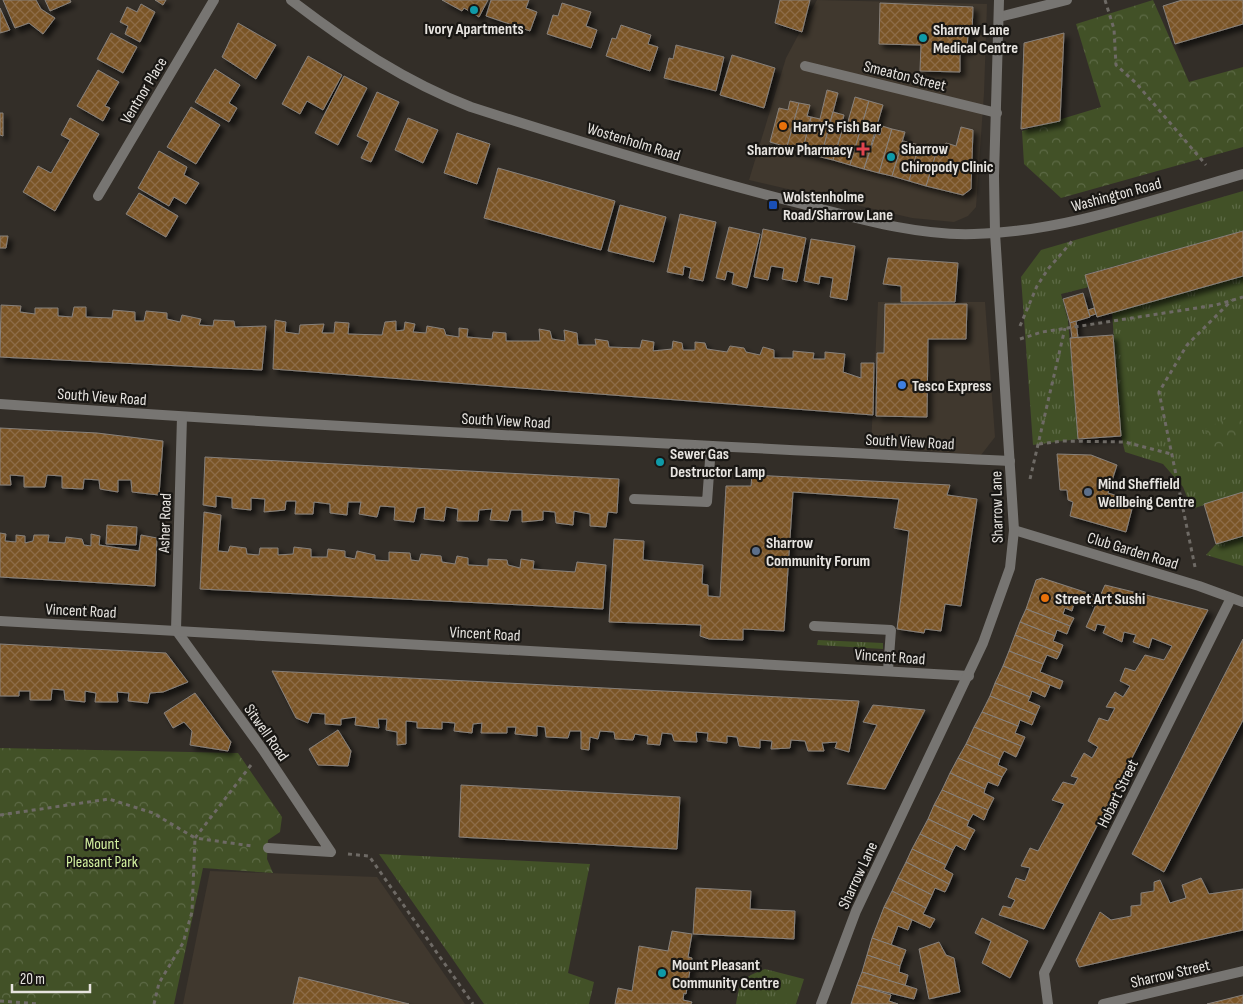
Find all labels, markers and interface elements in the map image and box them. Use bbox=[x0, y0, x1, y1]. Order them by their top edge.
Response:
marker: Ivory Apartments bbox=[468, 4, 480, 16]
place label: Ivory Apartments bbox=[424, 20, 524, 39]
place label: Sharrow Lane Medical Centre bbox=[933, 21, 1018, 58]
marker: Sharrow Lane Medical Centre bbox=[917, 32, 929, 44]
street label: Ventnor Place bbox=[117, 54, 172, 127]
street label: Smeaton Street bbox=[861, 57, 948, 96]
place label: Harry's Fish Bar bbox=[793, 118, 881, 137]
street label: Wostenholm Road bbox=[585, 119, 682, 166]
marker: Harry's Fish Bar bbox=[777, 120, 789, 132]
place label: Sharrow Chiropody Clinic bbox=[901, 140, 994, 177]
place label: Sharrow Pharmacy bbox=[747, 141, 853, 160]
marker: Sharrow Pharmacy bbox=[857, 143, 869, 155]
marker: Sharrow Chiropody Clinic bbox=[885, 151, 897, 163]
street label: Washington Road bbox=[1069, 174, 1163, 217]
place label: Wolstenholme Road/Sharrow Lane bbox=[783, 188, 893, 225]
marker: Wolstenholme Road/Sharrow Lane bbox=[767, 199, 779, 211]
place label: Tesco Express bbox=[912, 377, 991, 396]
marker: Tesco Express bbox=[896, 379, 908, 391]
street label: South View Road bbox=[57, 385, 147, 410]
street label: South View Road bbox=[461, 410, 551, 433]
street label: South View Road bbox=[865, 431, 955, 454]
place label: Sewer Gas Destructor Lamp bbox=[670, 445, 765, 482]
marker: Sewer Gas Destructor Lamp bbox=[654, 456, 666, 468]
street label: Sharrow Lane bbox=[987, 471, 1008, 543]
place label: Mind Sheffield Wellbeing Centre bbox=[1098, 475, 1195, 512]
marker: Mind Sheffield Wellbeing Centre bbox=[1082, 486, 1094, 498]
street label: Asher Road bbox=[155, 493, 176, 554]
street label: Club Garden Road bbox=[1085, 529, 1180, 574]
place label: Sharrow Community Forum bbox=[766, 534, 870, 571]
marker: Sharrow Community Forum bbox=[750, 545, 762, 557]
place label: Street Art Sushi bbox=[1055, 590, 1145, 609]
marker: Street Art Sushi bbox=[1039, 592, 1051, 604]
street label: Vincent Road bbox=[45, 600, 117, 623]
street label: Vincent Road bbox=[449, 623, 521, 646]
street label: Vincent Road bbox=[854, 646, 926, 669]
street label: Sitwell Road bbox=[239, 701, 292, 765]
street label: Hobart Street bbox=[1094, 756, 1143, 831]
park label: Mount Pleasant Park bbox=[66, 835, 138, 872]
street label: Sharrow Lane bbox=[834, 839, 882, 912]
place label: Mount Pleasant Community Centre bbox=[672, 956, 779, 993]
street label: Sharrow Street bbox=[1129, 956, 1212, 993]
scale bar bbox=[12, 962, 90, 994]
marker: Mount Pleasant Community Centre bbox=[656, 967, 668, 979]
text: 20 m bbox=[20, 970, 45, 989]

